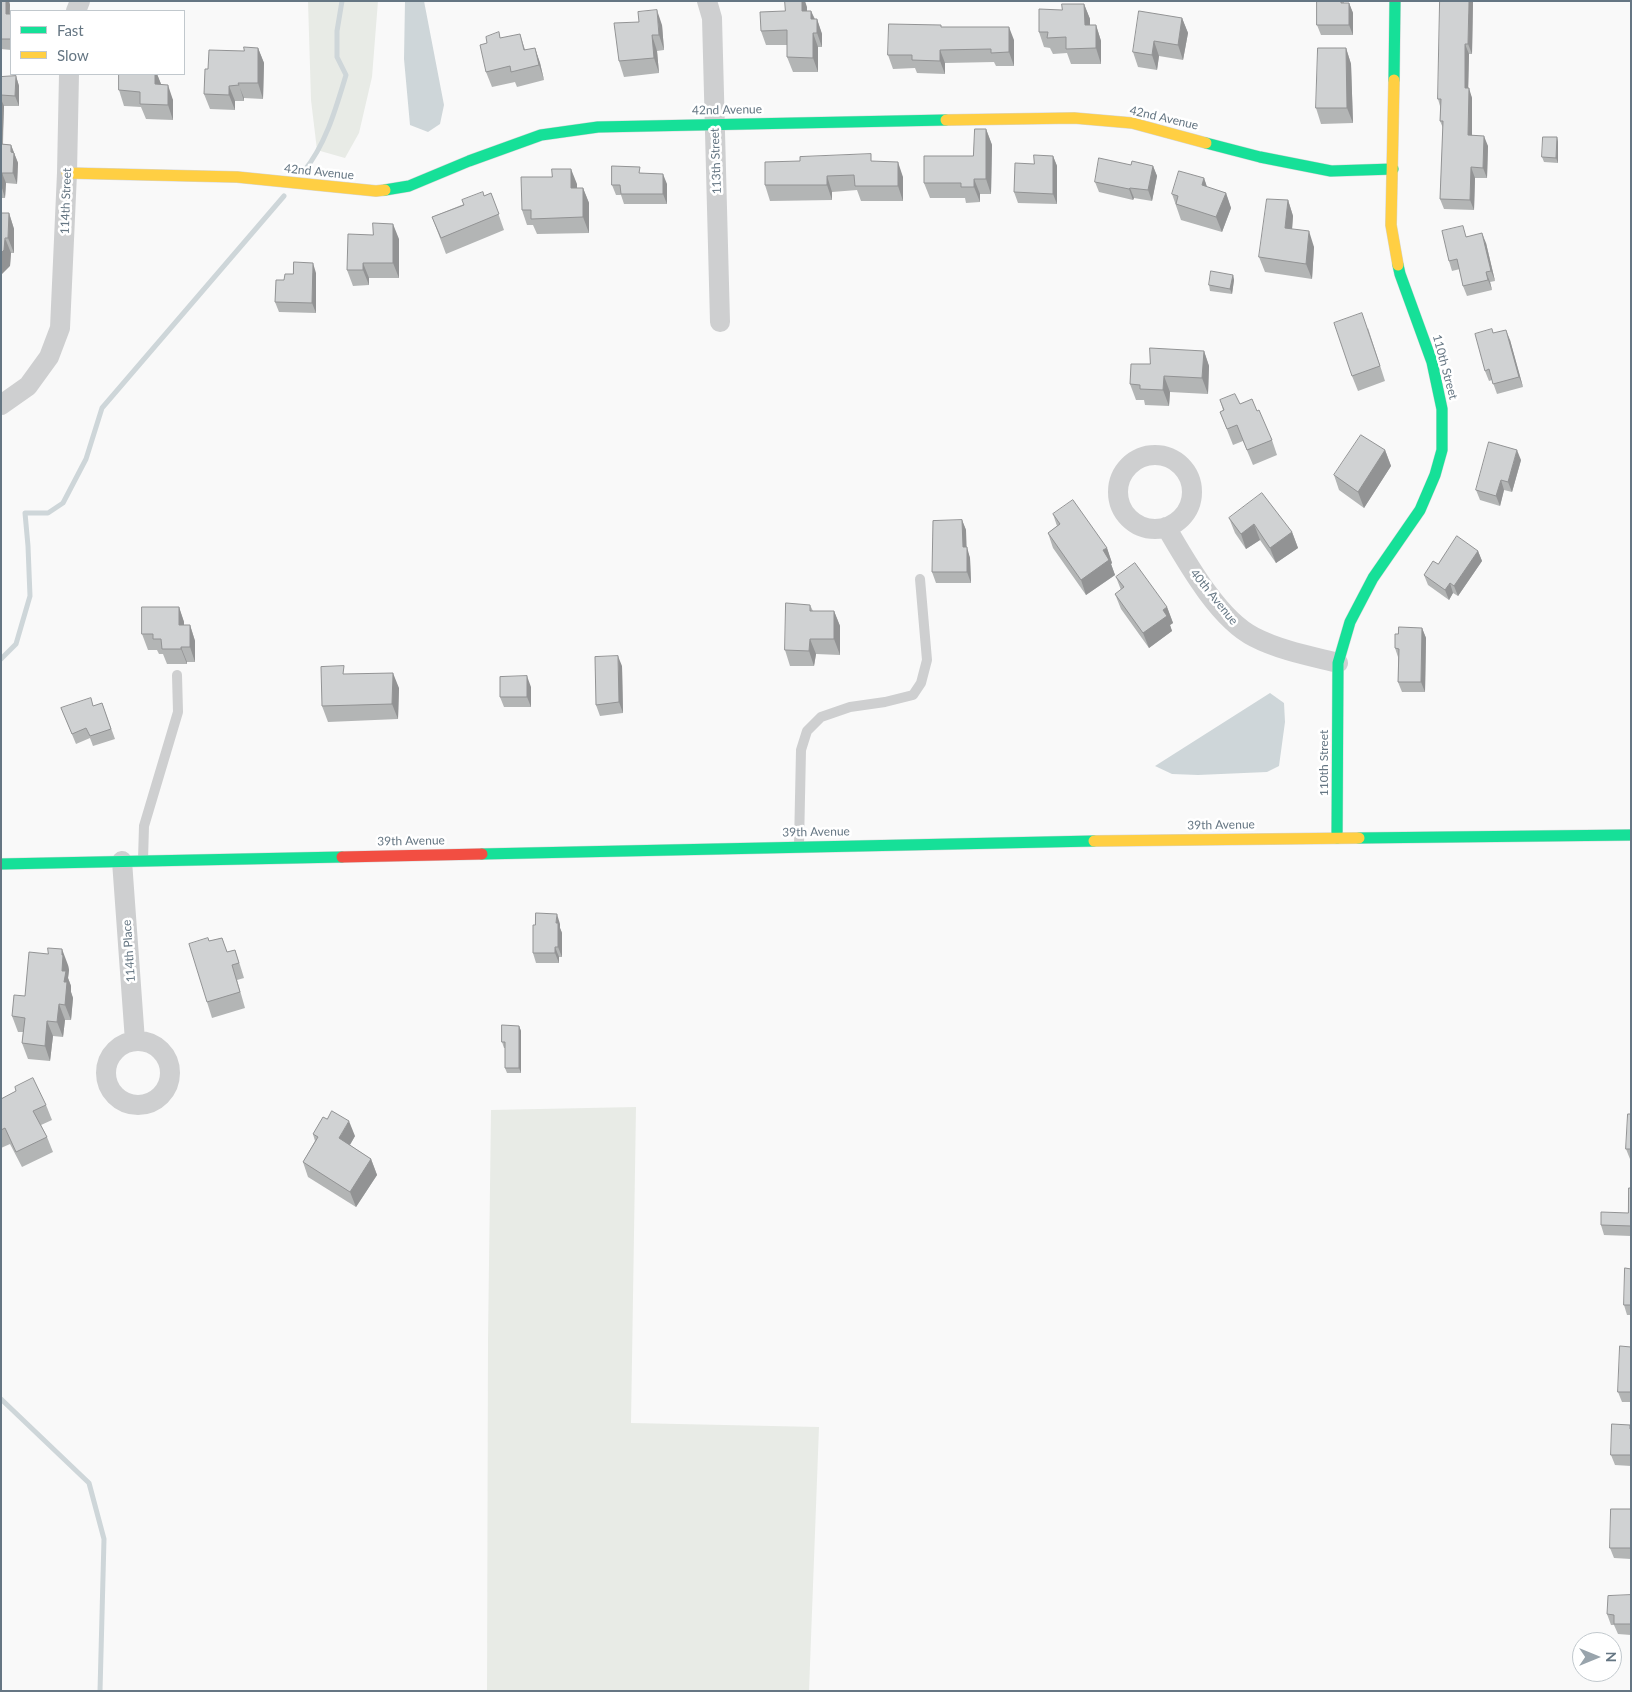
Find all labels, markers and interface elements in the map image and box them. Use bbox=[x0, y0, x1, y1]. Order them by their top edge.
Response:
legend bbox=[10, 10, 185, 75]
text: Fast bbox=[57, 21, 84, 39]
text: Slow bbox=[57, 46, 89, 64]
street label: 42nd Avenue bbox=[692, 102, 762, 118]
street label: 42nd Avenue bbox=[1128, 103, 1200, 133]
street label: 113th Street bbox=[708, 127, 724, 195]
street label: 42nd Avenue bbox=[283, 161, 355, 183]
street label: 114th Street bbox=[58, 167, 74, 235]
street label: 110th Street bbox=[1429, 333, 1461, 401]
street label: 40th Avenue bbox=[1187, 566, 1241, 628]
street label: 110th Street bbox=[1317, 730, 1331, 796]
street label: 39th Avenue bbox=[1187, 817, 1255, 833]
street label: 39th Avenue bbox=[782, 824, 850, 840]
street label: 39th Avenue bbox=[377, 833, 445, 849]
street label: 114th Place bbox=[120, 919, 138, 983]
north arrow bbox=[1572, 1632, 1622, 1682]
text: N bbox=[1603, 1652, 1620, 1662]

